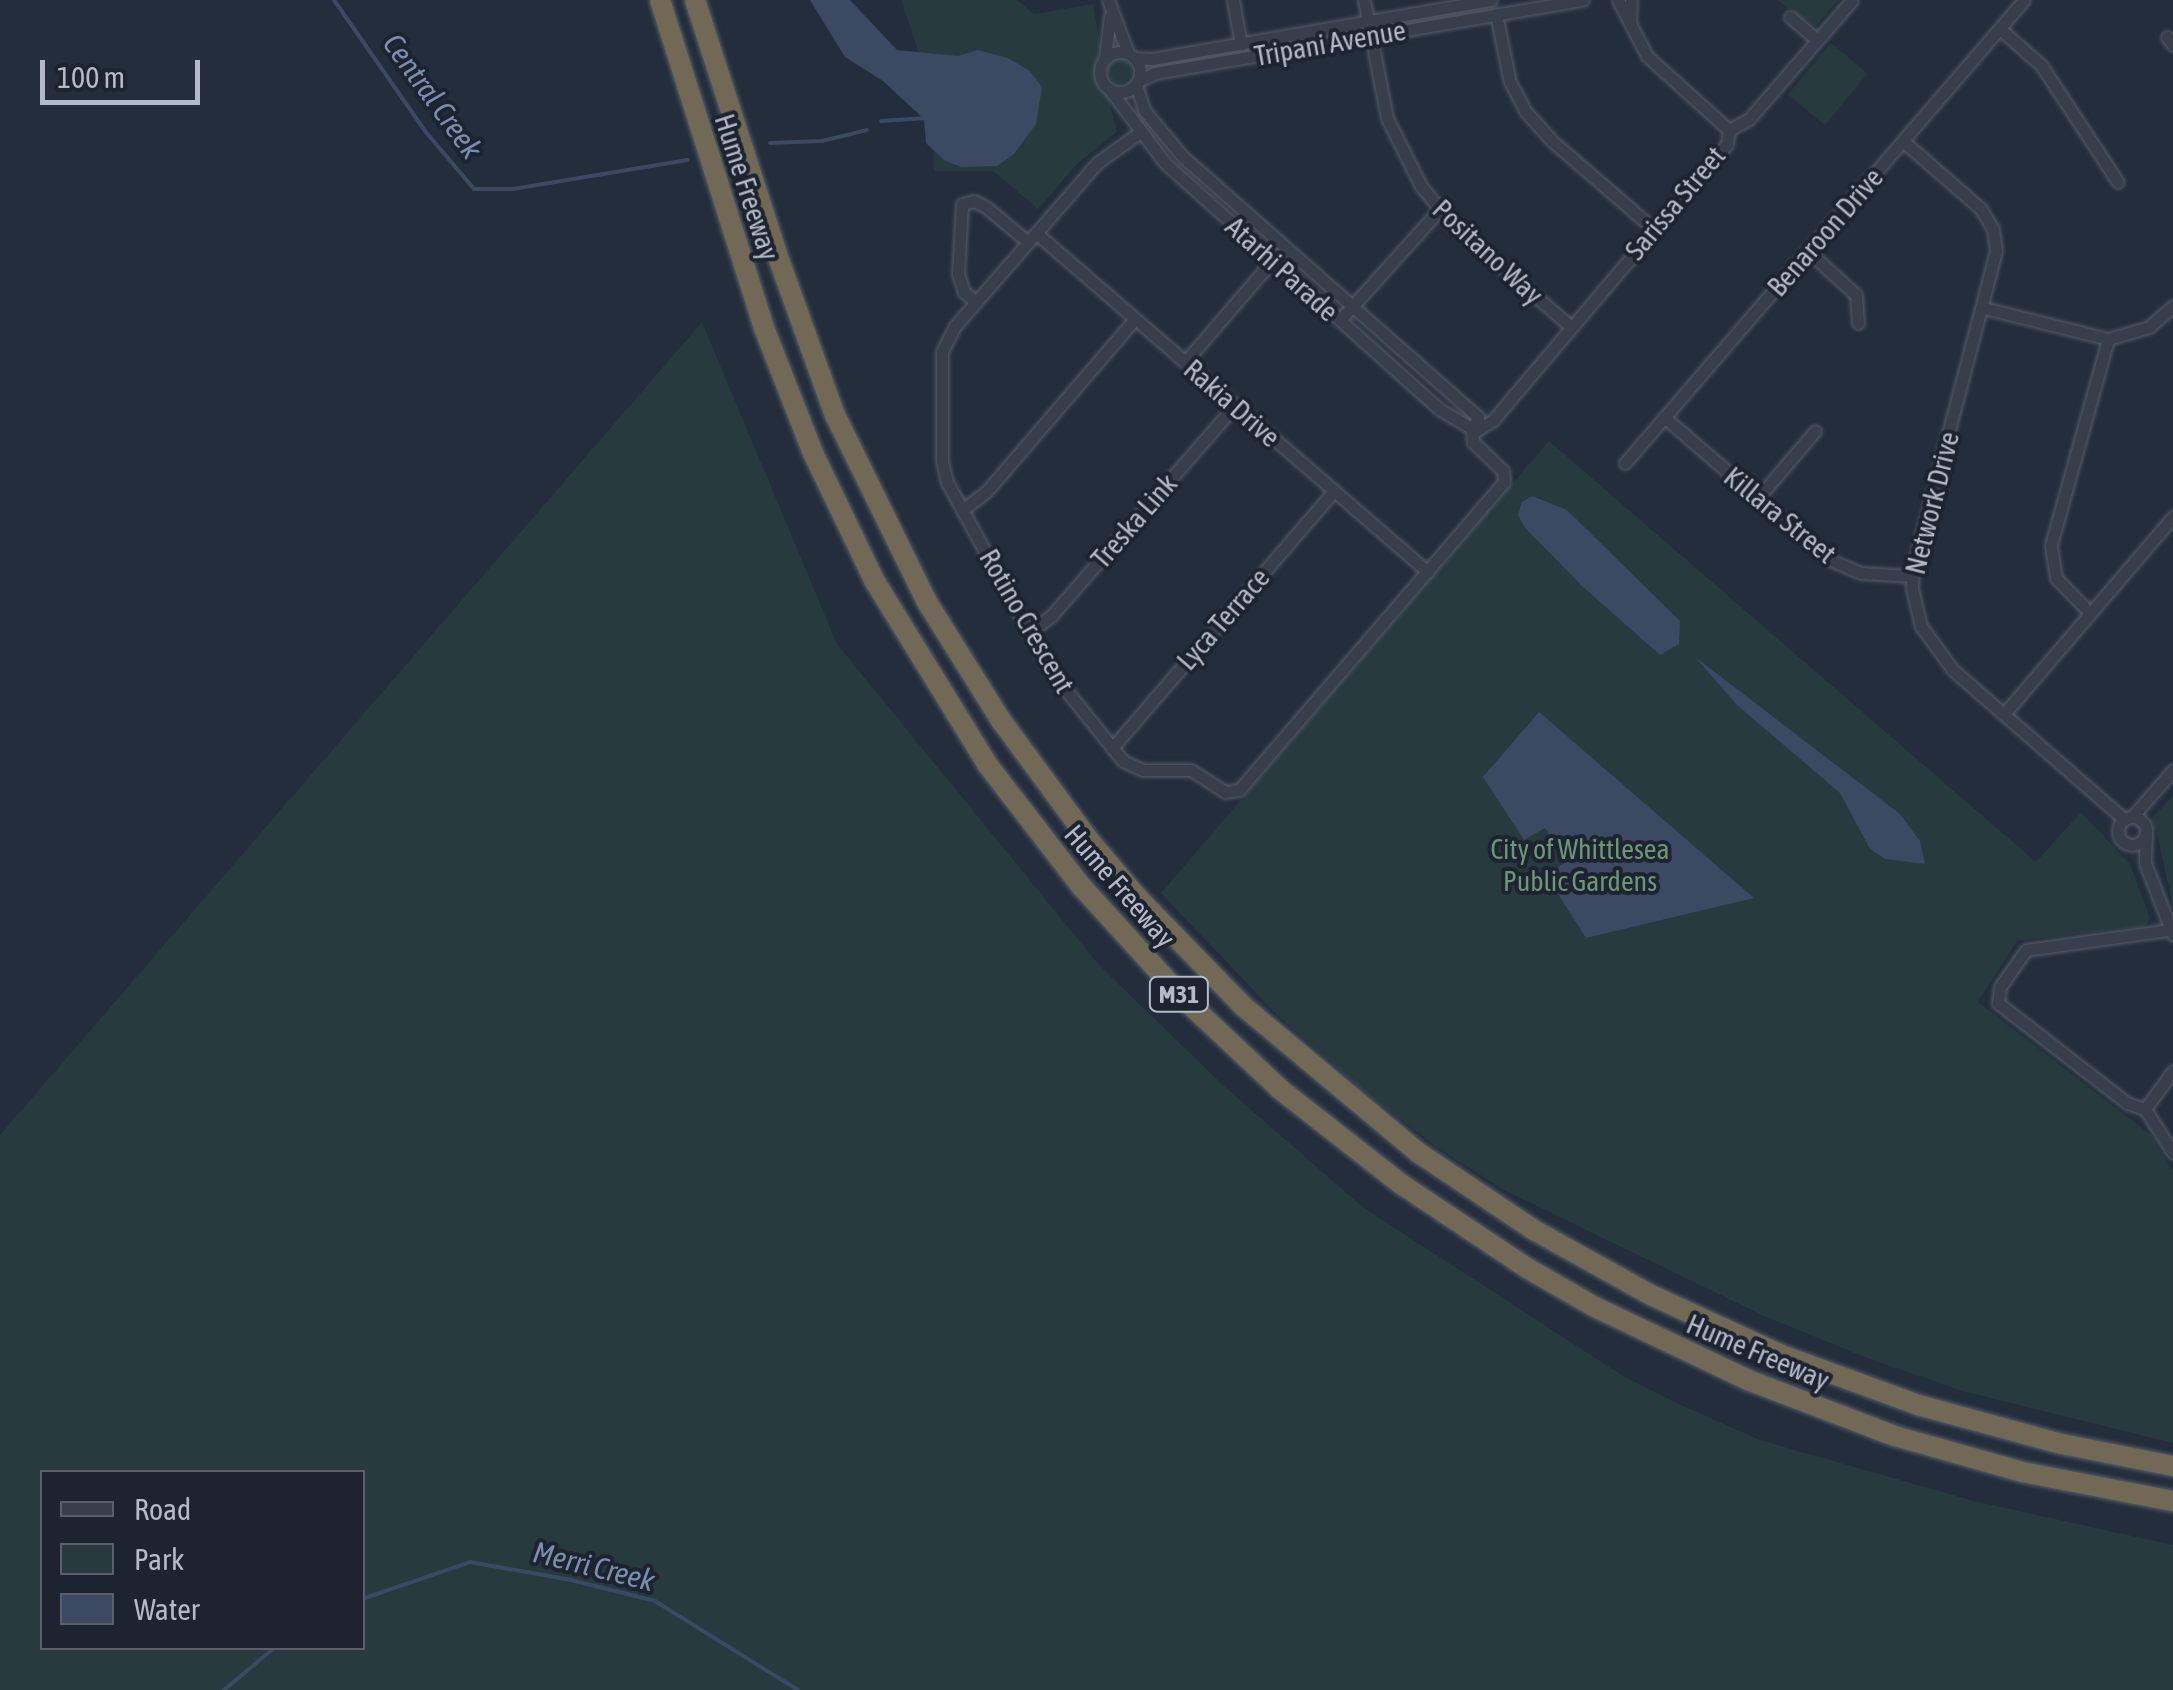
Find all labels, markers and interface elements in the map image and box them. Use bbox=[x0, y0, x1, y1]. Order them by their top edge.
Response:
street label: Tripani Avenue bbox=[1252, 13, 1408, 73]
water label: Central Creek bbox=[376, 27, 490, 165]
scale bar bbox=[45, 40, 205, 102]
text: 100 m bbox=[57, 60, 125, 94]
street label: Hume Freeway bbox=[708, 110, 786, 264]
street label: Sarissa Street bbox=[1618, 140, 1732, 266]
street label: Benaroon Drive bbox=[1760, 161, 1890, 303]
street label: Positano Way bbox=[1426, 192, 1550, 312]
street label: Atarhi Parade bbox=[1219, 210, 1345, 328]
street label: Rakia Drive bbox=[1177, 352, 1287, 454]
street label: Network Drive bbox=[1898, 428, 1966, 578]
street label: Killara Street bbox=[1717, 460, 1843, 570]
street label: Treska Link bbox=[1084, 467, 1184, 575]
street label: Rotino Crescent bbox=[972, 543, 1082, 699]
street label: Lyca Terrace bbox=[1170, 561, 1276, 677]
street label: Hume Freeway bbox=[1058, 818, 1182, 954]
park label: City of Whittlesea Public Gardens bbox=[1490, 832, 1670, 898]
road number: M31 bbox=[1146, 974, 1212, 1014]
street label: Hume Freeway bbox=[1682, 1307, 1834, 1397]
legend bbox=[40, 1470, 365, 1650]
text: Road bbox=[134, 1492, 191, 1526]
water label: Merri Creek bbox=[530, 1534, 658, 1598]
text: Park bbox=[134, 1542, 184, 1576]
text: Water bbox=[134, 1592, 200, 1626]

